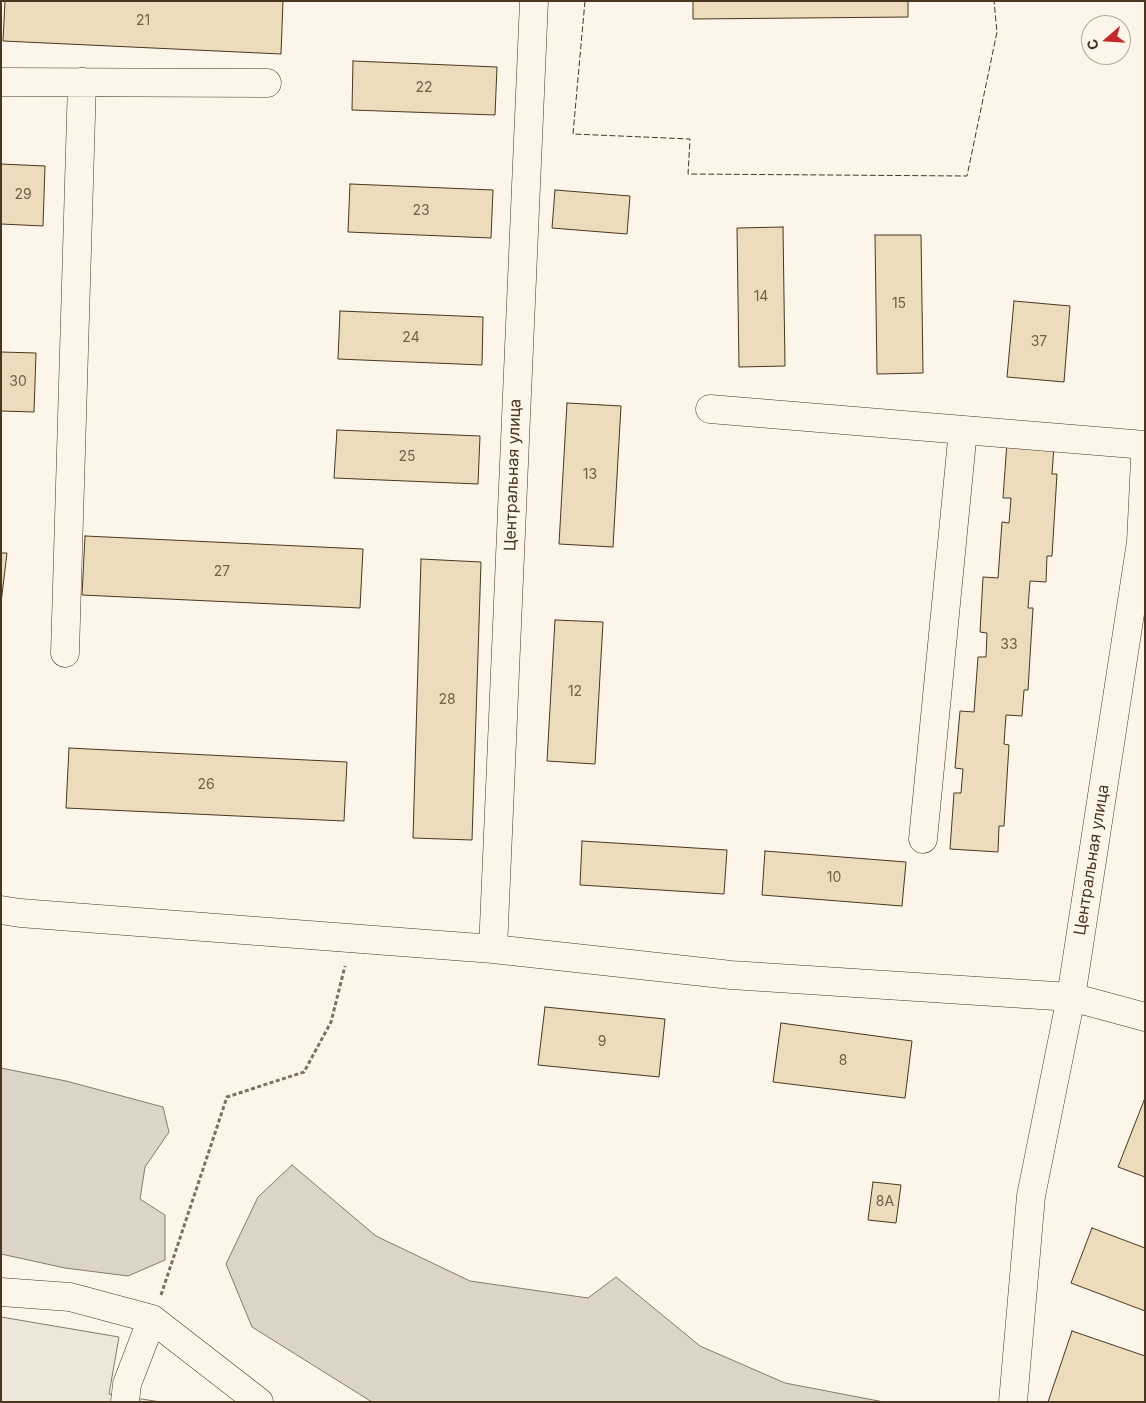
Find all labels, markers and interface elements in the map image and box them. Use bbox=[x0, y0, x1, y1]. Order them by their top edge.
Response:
house number: 21 bbox=[136, 13, 150, 29]
north arrow bbox=[1081, 15, 1131, 65]
text: С bbox=[1083, 37, 1102, 52]
house number: 22 bbox=[415, 80, 433, 96]
house number: 29 bbox=[14, 187, 32, 203]
house number: 23 bbox=[412, 203, 430, 219]
house number: 14 bbox=[754, 289, 768, 305]
house number: 15 bbox=[892, 296, 906, 312]
house number: 24 bbox=[402, 330, 420, 346]
house number: 37 bbox=[1031, 334, 1047, 350]
house number: 30 bbox=[9, 374, 27, 390]
street label: Центральная улица bbox=[501, 399, 525, 551]
house number: 25 bbox=[398, 449, 416, 465]
house number: 13 bbox=[583, 467, 597, 483]
house number: 27 bbox=[214, 564, 230, 580]
house number: 33 bbox=[1000, 637, 1018, 653]
house number: 12 bbox=[568, 684, 582, 700]
house number: 28 bbox=[438, 692, 456, 708]
house number: 26 bbox=[197, 777, 215, 793]
street label: Центральная улица bbox=[1071, 783, 1113, 937]
house number: 10 bbox=[827, 870, 841, 886]
house number: 9 bbox=[598, 1034, 606, 1050]
house number: 8 bbox=[839, 1053, 847, 1069]
house number: 8А bbox=[876, 1194, 894, 1210]

